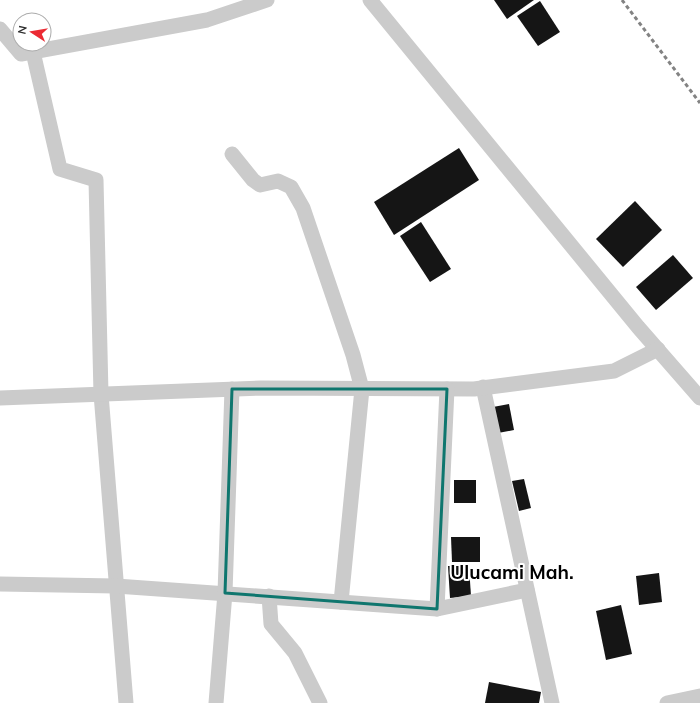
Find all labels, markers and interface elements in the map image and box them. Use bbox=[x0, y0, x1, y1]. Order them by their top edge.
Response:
north arrow bbox=[12, 12, 52, 52]
text: N bbox=[15, 24, 30, 35]
district label: Ulucami Mah. bbox=[450, 560, 574, 584]

